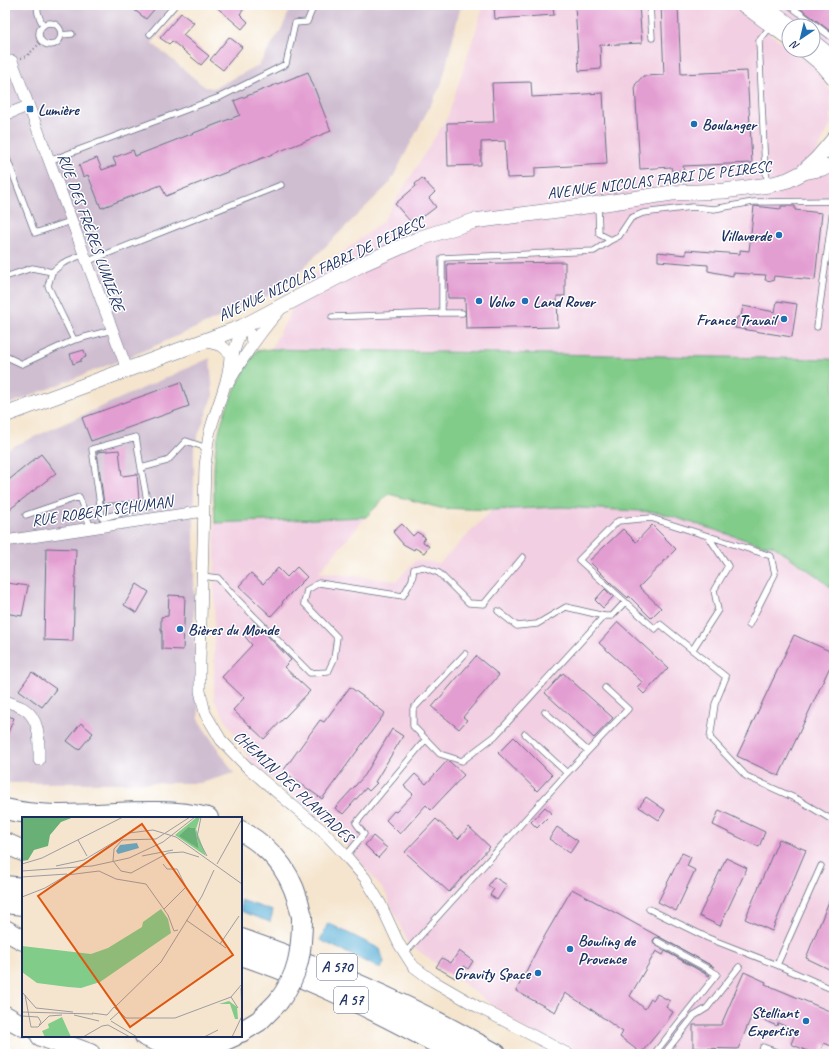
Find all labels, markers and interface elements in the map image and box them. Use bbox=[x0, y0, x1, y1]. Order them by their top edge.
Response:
north arrow bbox=[781, 18, 821, 58]
text: N bbox=[787, 37, 802, 54]
place label: Lumière bbox=[38, 100, 80, 120]
marker: Lumière bbox=[25, 104, 35, 114]
place label: Boulanger bbox=[702, 115, 758, 135]
marker: Boulanger bbox=[689, 119, 699, 129]
street label: RUE DES FRÈRES LUMIÈRE bbox=[53, 151, 130, 316]
street label: AVENUE NICOLAS FABRI DE PEIRESC bbox=[546, 156, 775, 204]
street label: AVENUE NICOLAS FABRI DE PEIRESC bbox=[215, 211, 430, 326]
place label: Villaverde bbox=[720, 226, 773, 246]
marker: Villaverde bbox=[774, 230, 784, 240]
place label: Volvo bbox=[487, 292, 516, 312]
place label: Land Rover bbox=[533, 292, 597, 312]
marker: Volvo bbox=[474, 296, 484, 306]
marker: Land Rover bbox=[520, 296, 530, 306]
place label: France Travail bbox=[696, 310, 779, 330]
marker: France Travail bbox=[779, 314, 789, 324]
street label: RUE ROBERT SCHUMAN bbox=[31, 491, 176, 531]
place label: Bières du Monde bbox=[188, 620, 280, 640]
marker: Bières du Monde bbox=[175, 624, 185, 634]
street label: CHEMIN DES PLANTADES bbox=[229, 726, 359, 849]
inset map bbox=[22, 817, 242, 1037]
place label: Bowling de Provence bbox=[578, 931, 637, 969]
marker: Bowling de Provence bbox=[565, 944, 575, 954]
road number: A 570 bbox=[317, 954, 357, 980]
place label: Gravity Space bbox=[454, 964, 532, 984]
marker: Gravity Space bbox=[533, 968, 543, 978]
road number: A 57 bbox=[334, 987, 368, 1013]
place label: Stelliant Expertise bbox=[747, 1003, 800, 1041]
marker: Stelliant Expertise bbox=[801, 1016, 811, 1026]

